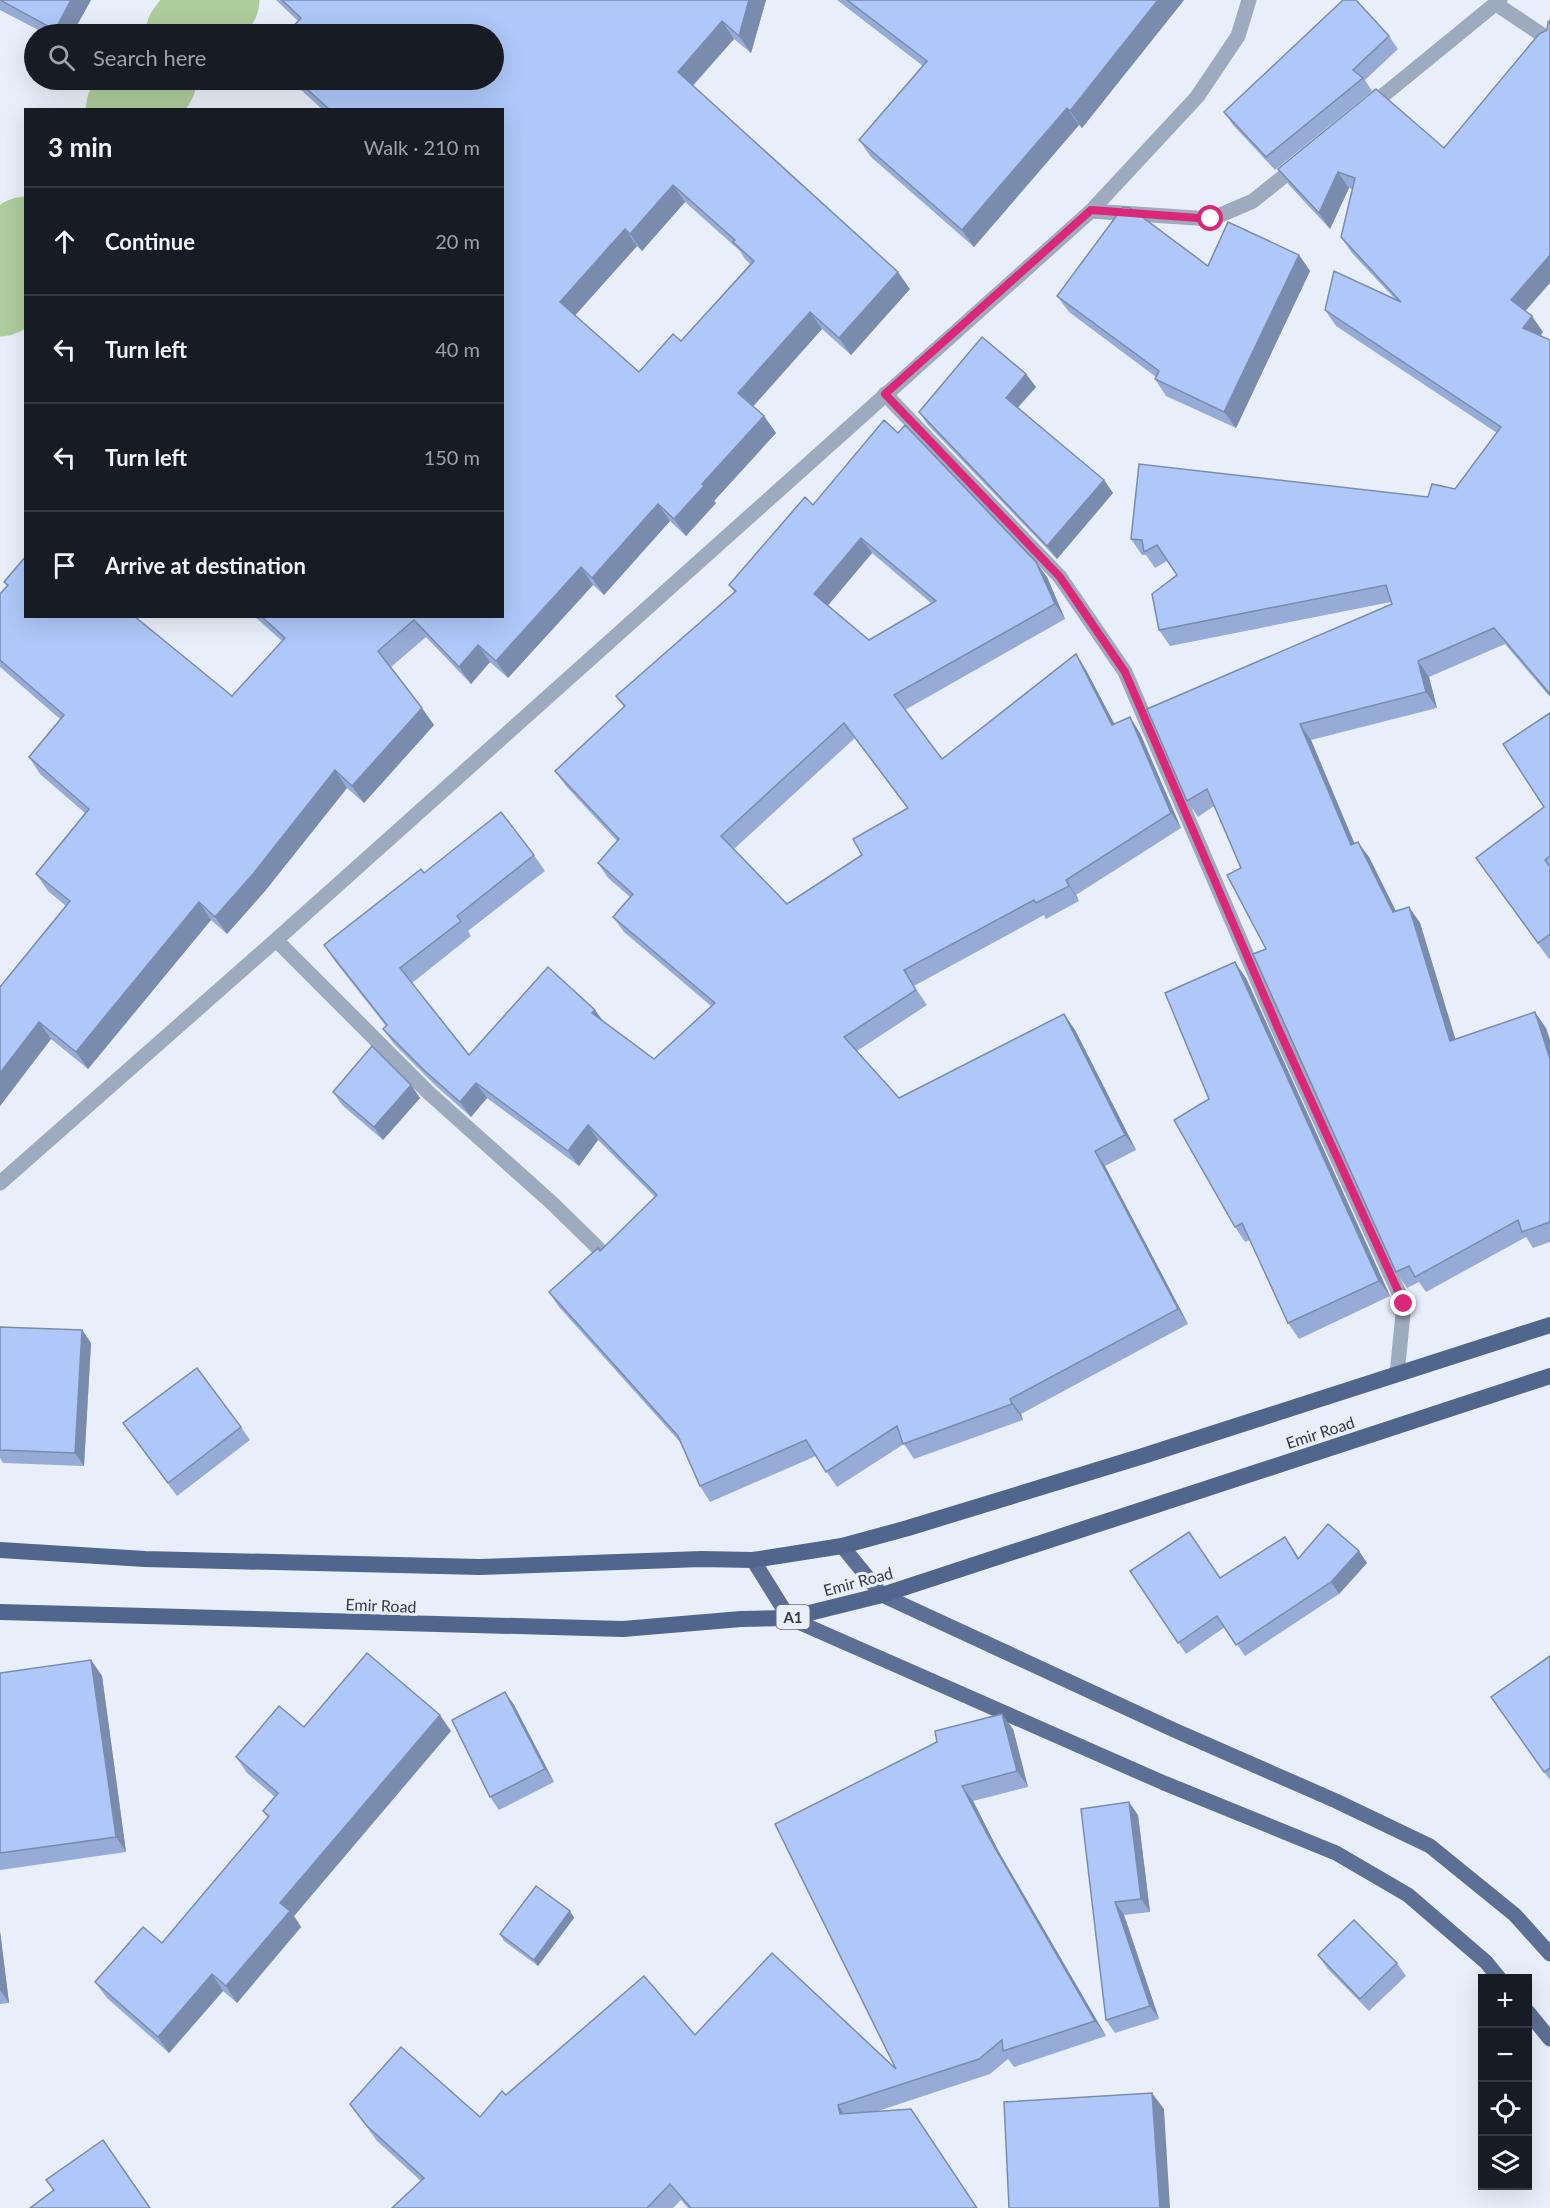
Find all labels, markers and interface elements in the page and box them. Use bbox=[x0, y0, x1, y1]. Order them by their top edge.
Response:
search box bbox=[24, 24, 504, 90]
icon: search bbox=[45, 41, 78, 74]
text: Search here bbox=[93, 44, 206, 71]
text: 3 min bbox=[48, 131, 112, 163]
text: Walk · 210 m bbox=[364, 135, 480, 159]
route start bbox=[1197, 205, 1223, 231]
icon: ahead bbox=[48, 225, 81, 258]
text: Continue bbox=[105, 228, 195, 255]
text: 20 m bbox=[435, 229, 480, 253]
icon: left bbox=[48, 333, 81, 366]
text: Turn left bbox=[105, 336, 187, 363]
text: 40 m bbox=[435, 337, 480, 361]
icon: left bbox=[48, 441, 81, 474]
text: Turn left bbox=[105, 444, 187, 471]
text: 150 m bbox=[424, 445, 480, 469]
icon: arrive bbox=[48, 549, 81, 582]
text: Arrive at destination bbox=[105, 552, 306, 579]
route end bbox=[1390, 1290, 1416, 1316]
street label: Emir Road bbox=[1283, 1412, 1357, 1452]
street label: Emir Road bbox=[821, 1563, 895, 1599]
street label: Emir Road bbox=[345, 1594, 417, 1616]
road number: A1 bbox=[776, 1605, 810, 1629]
map controls bbox=[1478, 1974, 1532, 2190]
button: + bbox=[1478, 1974, 1532, 2028]
button: − bbox=[1478, 2028, 1532, 2082]
button: locate bbox=[1478, 2082, 1532, 2136]
button: layers bbox=[1478, 2136, 1532, 2190]

